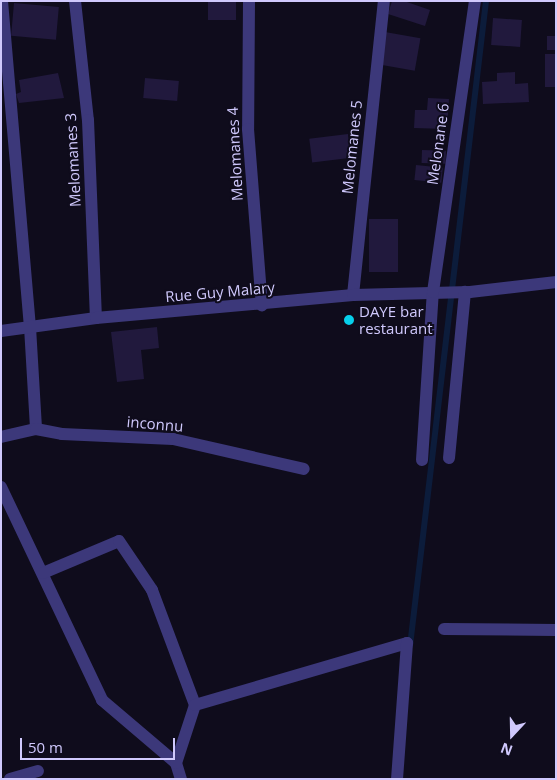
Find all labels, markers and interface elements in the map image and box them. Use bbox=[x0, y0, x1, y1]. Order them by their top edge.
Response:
street label: Melomanes 5 bbox=[338, 99, 366, 195]
street label: Melonane 6 bbox=[423, 102, 453, 186]
street label: Melomanes 4 bbox=[224, 106, 246, 202]
street label: Melomanes 3 bbox=[62, 112, 84, 208]
street label: Rue Guy Malary bbox=[164, 278, 276, 306]
place label: DAYE bar restaurant bbox=[359, 302, 433, 337]
marker: DAYE bar restaurant bbox=[343, 314, 355, 326]
street label: inconnu bbox=[126, 413, 184, 435]
north arrow bbox=[487, 710, 537, 760]
scale bar bbox=[22, 728, 178, 760]
text: 50 m bbox=[28, 737, 63, 757]
text: N bbox=[498, 739, 515, 760]

